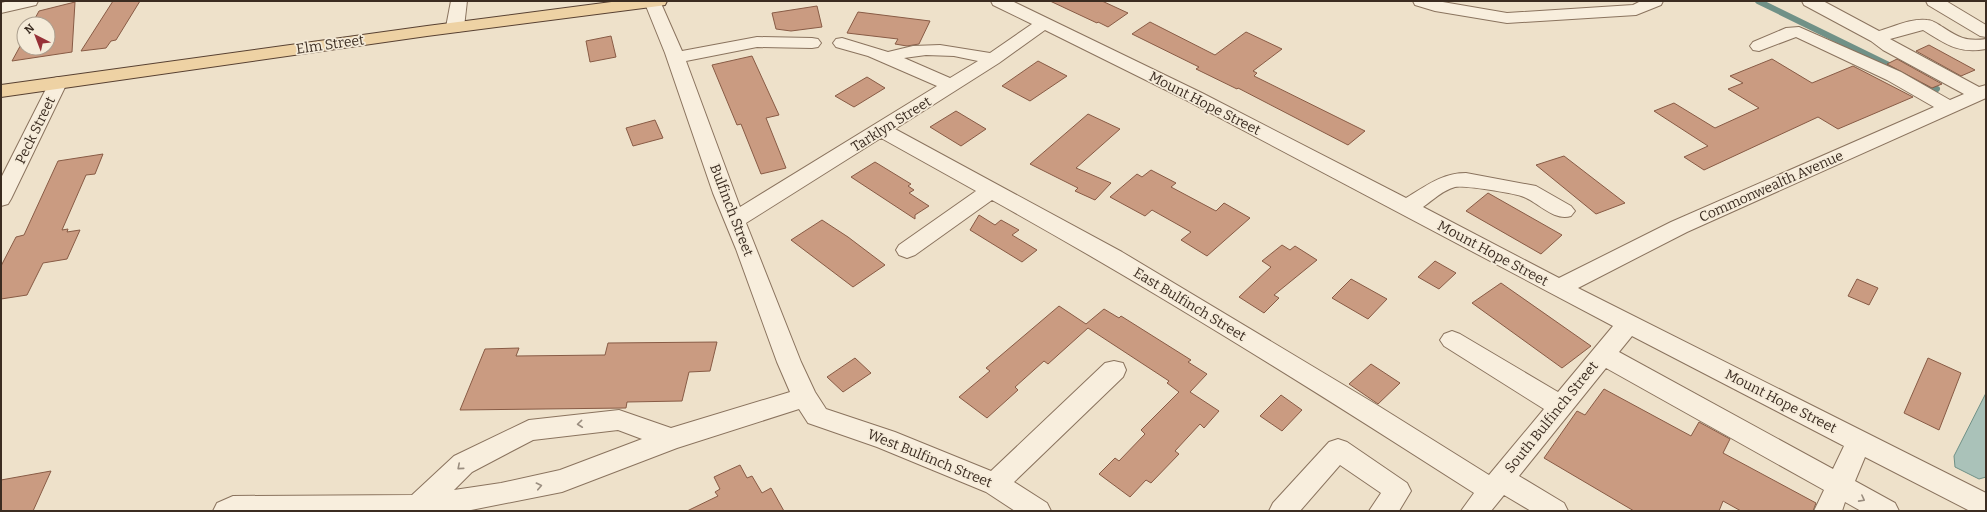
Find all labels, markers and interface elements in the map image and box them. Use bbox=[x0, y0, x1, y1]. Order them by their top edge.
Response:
north arrow bbox=[16, 16, 56, 56]
text: N bbox=[22, 21, 38, 37]
street label: Elm Street bbox=[295, 31, 365, 58]
street label: Mount Hope Street bbox=[1146, 68, 1263, 139]
street label: Tarklyn Street bbox=[848, 93, 934, 156]
street label: Peck Street bbox=[12, 94, 59, 167]
street label: Commonwealth Avenue bbox=[1697, 147, 1846, 226]
street label: Bulfinch Street bbox=[706, 162, 757, 259]
street label: Mount Hope Street bbox=[1434, 217, 1551, 290]
street label: East Bulfinch Street bbox=[1130, 264, 1249, 345]
street label: South Bulfinch Street bbox=[1501, 358, 1602, 477]
street label: Mount Hope Street bbox=[1722, 366, 1839, 437]
one-way arrow bbox=[577, 419, 583, 428]
street label: West Bulfinch Street bbox=[865, 426, 995, 491]
one-way arrow bbox=[457, 463, 465, 470]
one-way arrow bbox=[536, 482, 542, 490]
one-way arrow bbox=[1858, 494, 1865, 501]

